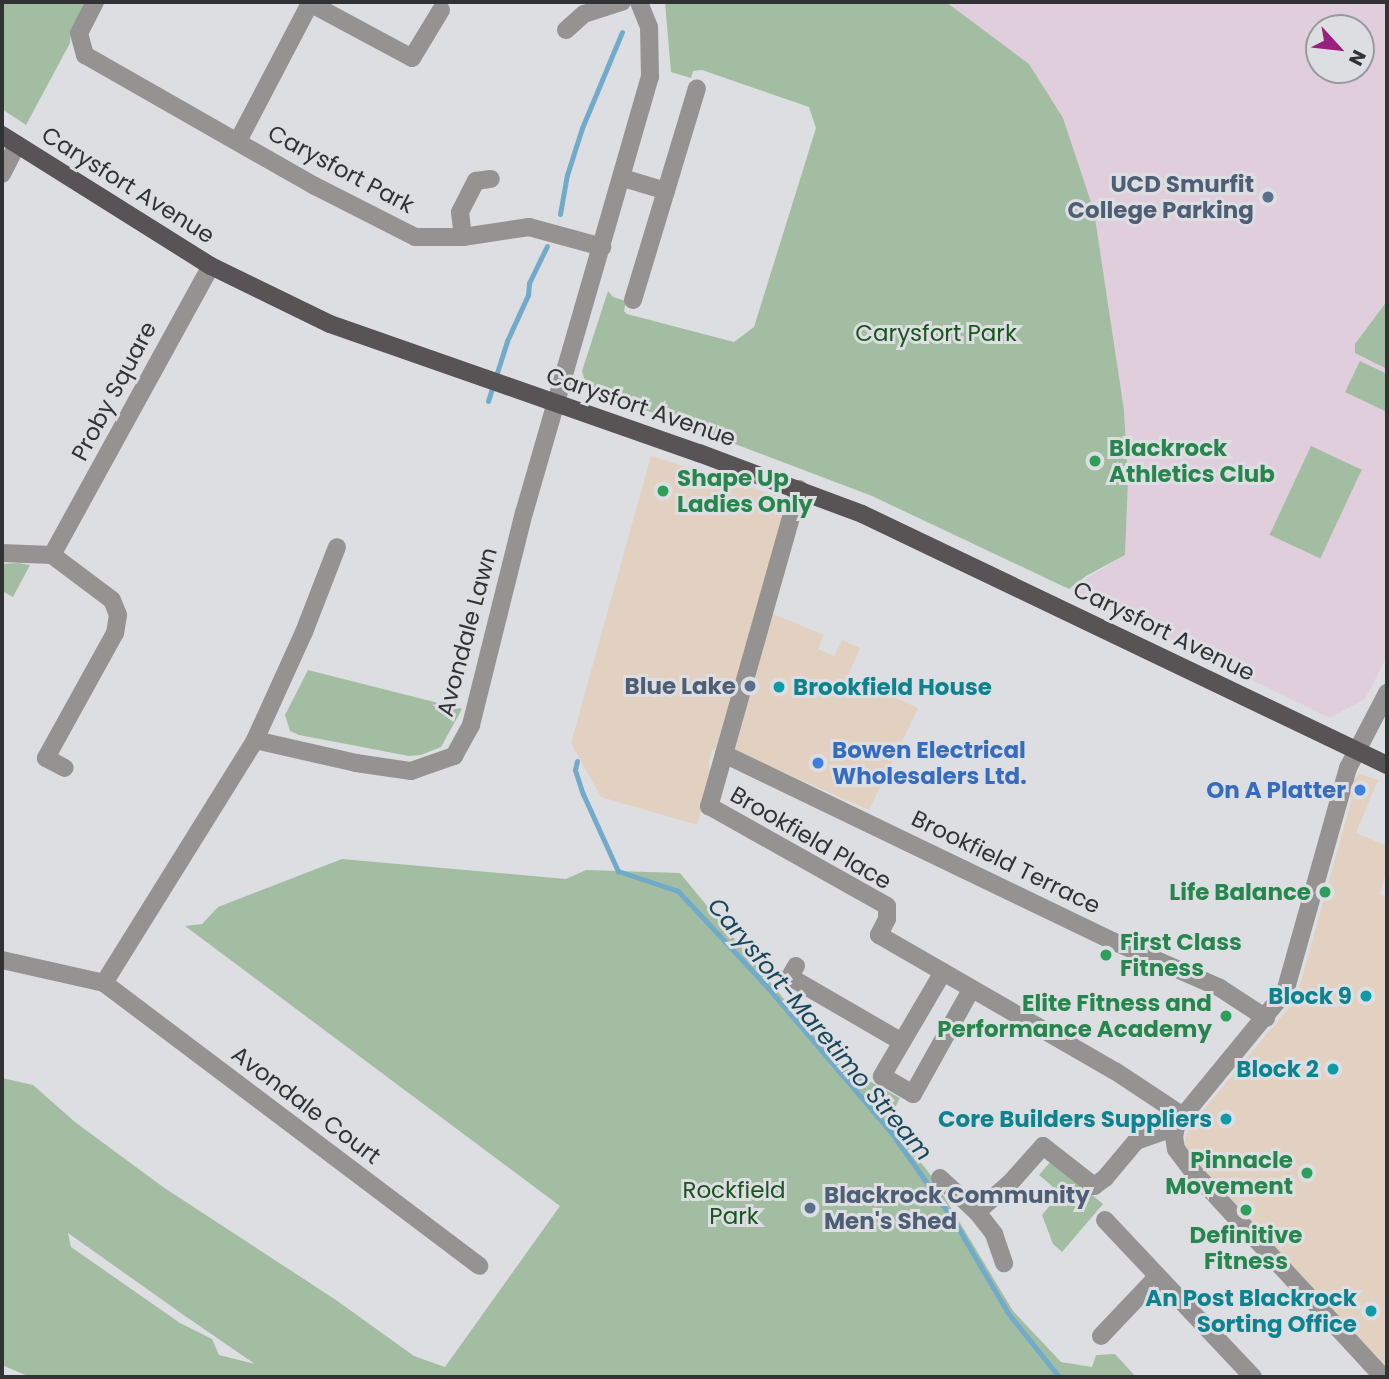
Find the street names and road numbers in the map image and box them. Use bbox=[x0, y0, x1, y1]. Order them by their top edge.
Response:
street label: Carysfort Park bbox=[263, 119, 419, 219]
street label: Carysfort Avenue bbox=[36, 121, 220, 249]
street label: Proby Square bbox=[66, 317, 162, 465]
street label: Carysfort Avenue bbox=[543, 362, 739, 452]
street label: Avondale Lawn bbox=[431, 544, 503, 720]
street label: Carysfort Avenue bbox=[1069, 575, 1259, 687]
street label: Brookfield Place bbox=[725, 781, 897, 895]
street label: Brookfield Terrace bbox=[907, 804, 1105, 920]
street label: Avondale Court bbox=[226, 1040, 386, 1170]

